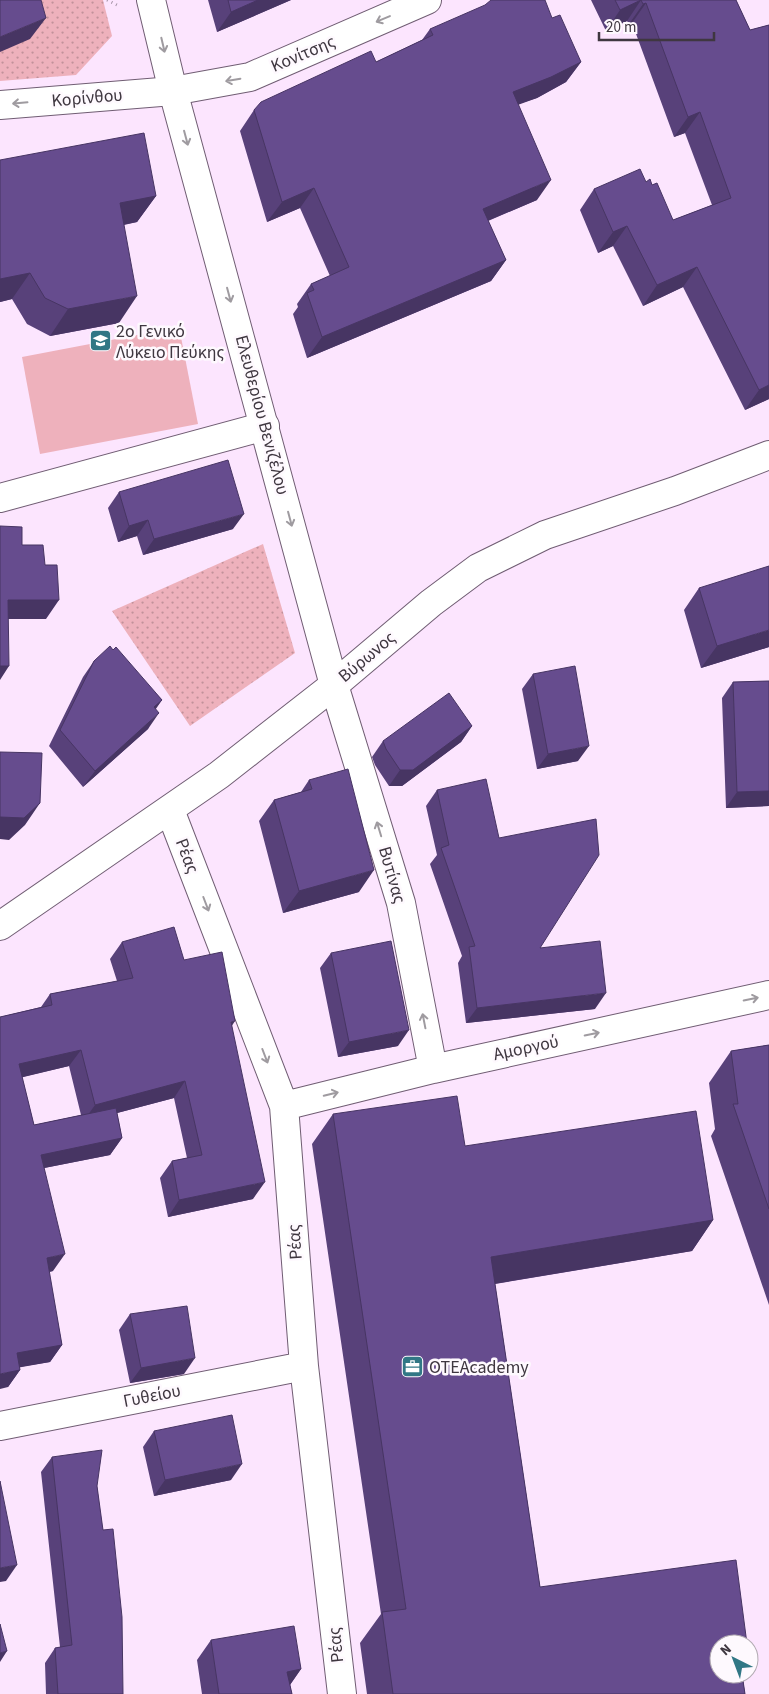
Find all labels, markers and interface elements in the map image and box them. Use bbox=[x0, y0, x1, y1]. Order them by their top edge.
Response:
scale bar bbox=[599, 10, 714, 42]
one-way arrow bbox=[376, 15, 391, 25]
text: 20 m bbox=[606, 17, 636, 38]
street label: Κονίτσης bbox=[267, 29, 339, 79]
one-way arrow bbox=[159, 37, 168, 53]
one-way arrow bbox=[225, 76, 241, 86]
street label: Κορίνθου bbox=[51, 82, 123, 114]
one-way arrow bbox=[12, 99, 28, 108]
one-way arrow bbox=[182, 129, 192, 145]
one-way arrow bbox=[225, 286, 234, 302]
place label: 2ο Γενικό Λύκειο Πεύκης bbox=[116, 319, 224, 365]
school or university icon: 2ο Γενικό Λύκειο Πεύκης bbox=[88, 329, 112, 353]
street label: Ελευθερίου Βενιζέλου bbox=[229, 332, 295, 498]
one-way arrow bbox=[286, 510, 295, 526]
street label: Βύρωνος bbox=[333, 626, 401, 688]
one-way arrow bbox=[373, 821, 383, 837]
street label: Ρέας bbox=[169, 835, 205, 877]
street label: Βυτίνας bbox=[372, 843, 412, 907]
one-way arrow bbox=[202, 896, 211, 911]
one-way arrow bbox=[742, 994, 758, 1003]
one-way arrow bbox=[419, 1013, 428, 1029]
street label: Αμοργού bbox=[491, 1029, 561, 1067]
one-way arrow bbox=[584, 1029, 600, 1038]
one-way arrow bbox=[261, 1048, 270, 1063]
one-way arrow bbox=[323, 1089, 339, 1099]
street label: Ρέας bbox=[281, 1223, 309, 1261]
office icon: OTEAcademy bbox=[401, 1355, 425, 1379]
place label: OTEAcademy bbox=[429, 1355, 529, 1380]
street label: Γυθείου bbox=[121, 1378, 183, 1414]
street label: Ρέας bbox=[322, 1626, 350, 1664]
north arrow bbox=[709, 1634, 759, 1684]
text: N bbox=[716, 1640, 736, 1661]

